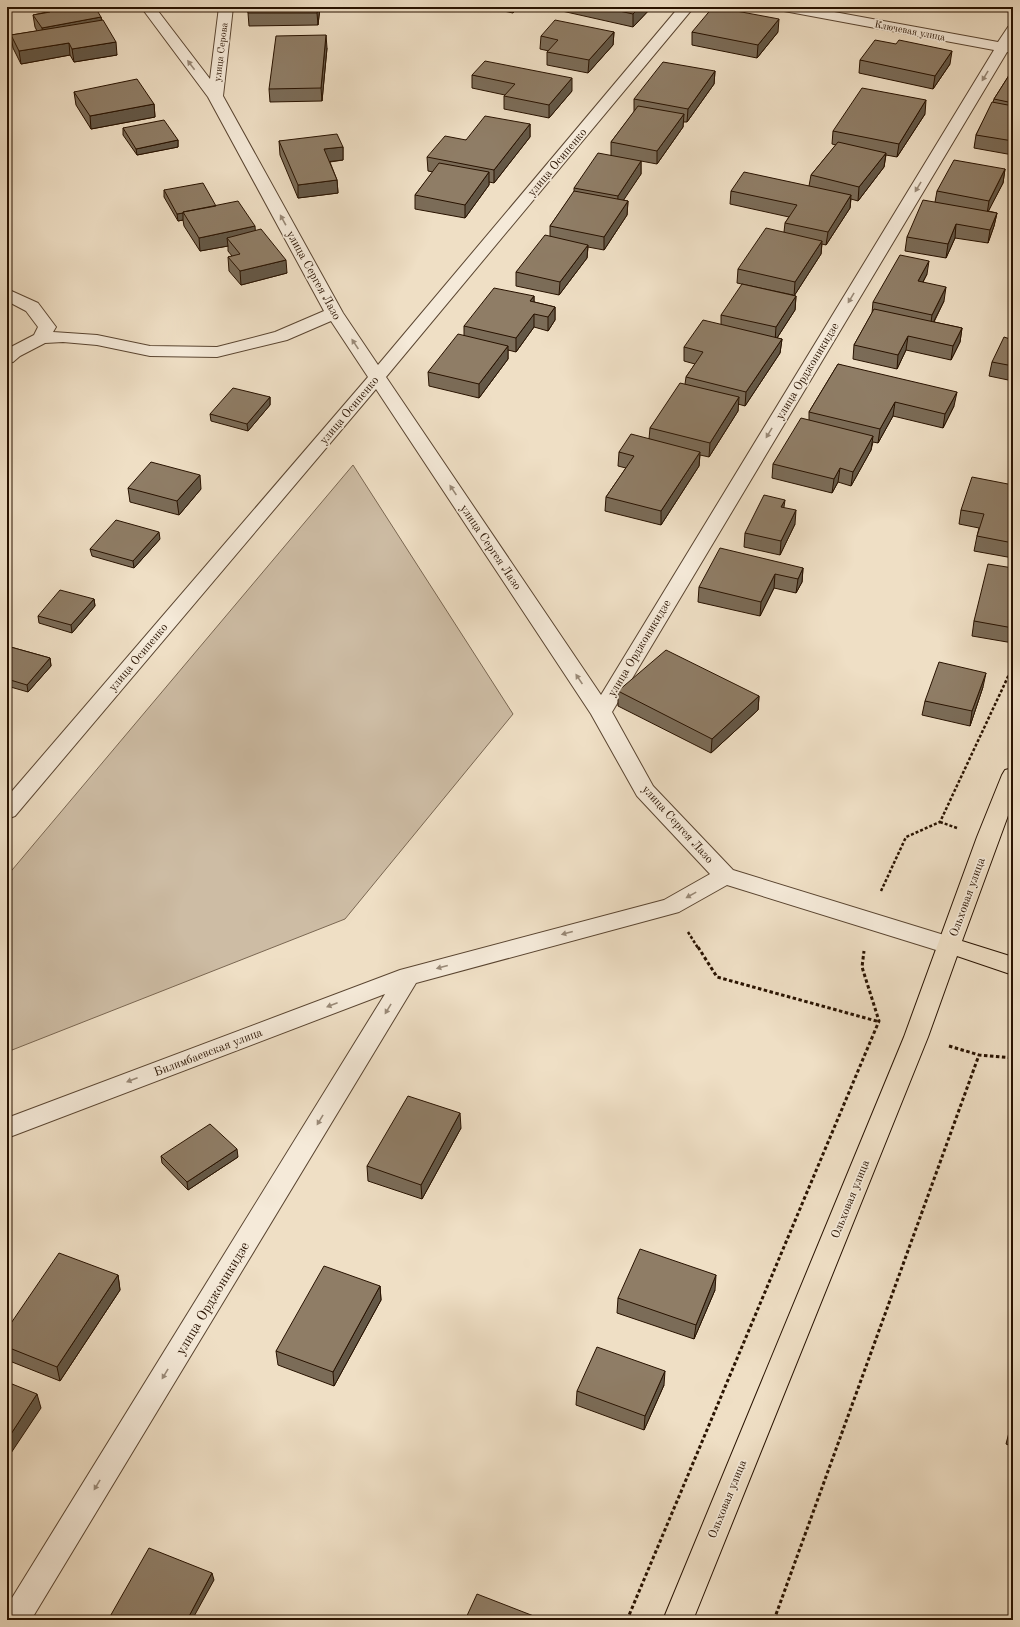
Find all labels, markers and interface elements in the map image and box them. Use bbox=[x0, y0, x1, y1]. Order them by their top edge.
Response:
street label: Ключевая улица bbox=[874, 19, 946, 43]
street label: улица Серова bbox=[212, 22, 230, 82]
one-way arrow bbox=[187, 60, 196, 71]
one-way arrow bbox=[982, 70, 989, 82]
street label: улица Осипенко bbox=[526, 126, 590, 199]
one-way arrow bbox=[915, 181, 922, 193]
one-way arrow bbox=[280, 214, 286, 226]
street label: улица Сергея Лазо bbox=[284, 229, 343, 322]
one-way arrow bbox=[847, 293, 855, 303]
street label: улица Орджоникидзе bbox=[774, 320, 842, 422]
one-way arrow bbox=[351, 339, 359, 349]
street label: улица Осипенко bbox=[318, 374, 382, 447]
one-way arrow bbox=[766, 427, 773, 439]
one-way arrow bbox=[449, 485, 457, 495]
street label: улица Сергея Лазо bbox=[457, 503, 523, 592]
street label: улица Орджоникидзе bbox=[606, 597, 674, 699]
street label: улица Осипенко bbox=[107, 621, 171, 694]
one-way arrow bbox=[576, 673, 583, 685]
street label: улица Сергея Лазо bbox=[639, 783, 715, 866]
street label: Ольховая улица bbox=[948, 856, 988, 939]
one-way arrow bbox=[685, 892, 697, 898]
one-way arrow bbox=[561, 931, 574, 937]
one-way arrow bbox=[436, 964, 448, 970]
one-way arrow bbox=[326, 1002, 338, 1008]
one-way arrow bbox=[384, 1004, 392, 1014]
street label: Билимбаевская улица bbox=[153, 1027, 264, 1079]
one-way arrow bbox=[126, 1078, 138, 1084]
one-way arrow bbox=[317, 1114, 324, 1126]
street label: Ольховая улица bbox=[830, 1158, 872, 1240]
street label: улица Орджоникидзе bbox=[174, 1239, 252, 1358]
one-way arrow bbox=[161, 1369, 169, 1380]
street label: Ольховая улица bbox=[707, 1458, 749, 1540]
one-way arrow bbox=[94, 1479, 101, 1491]

